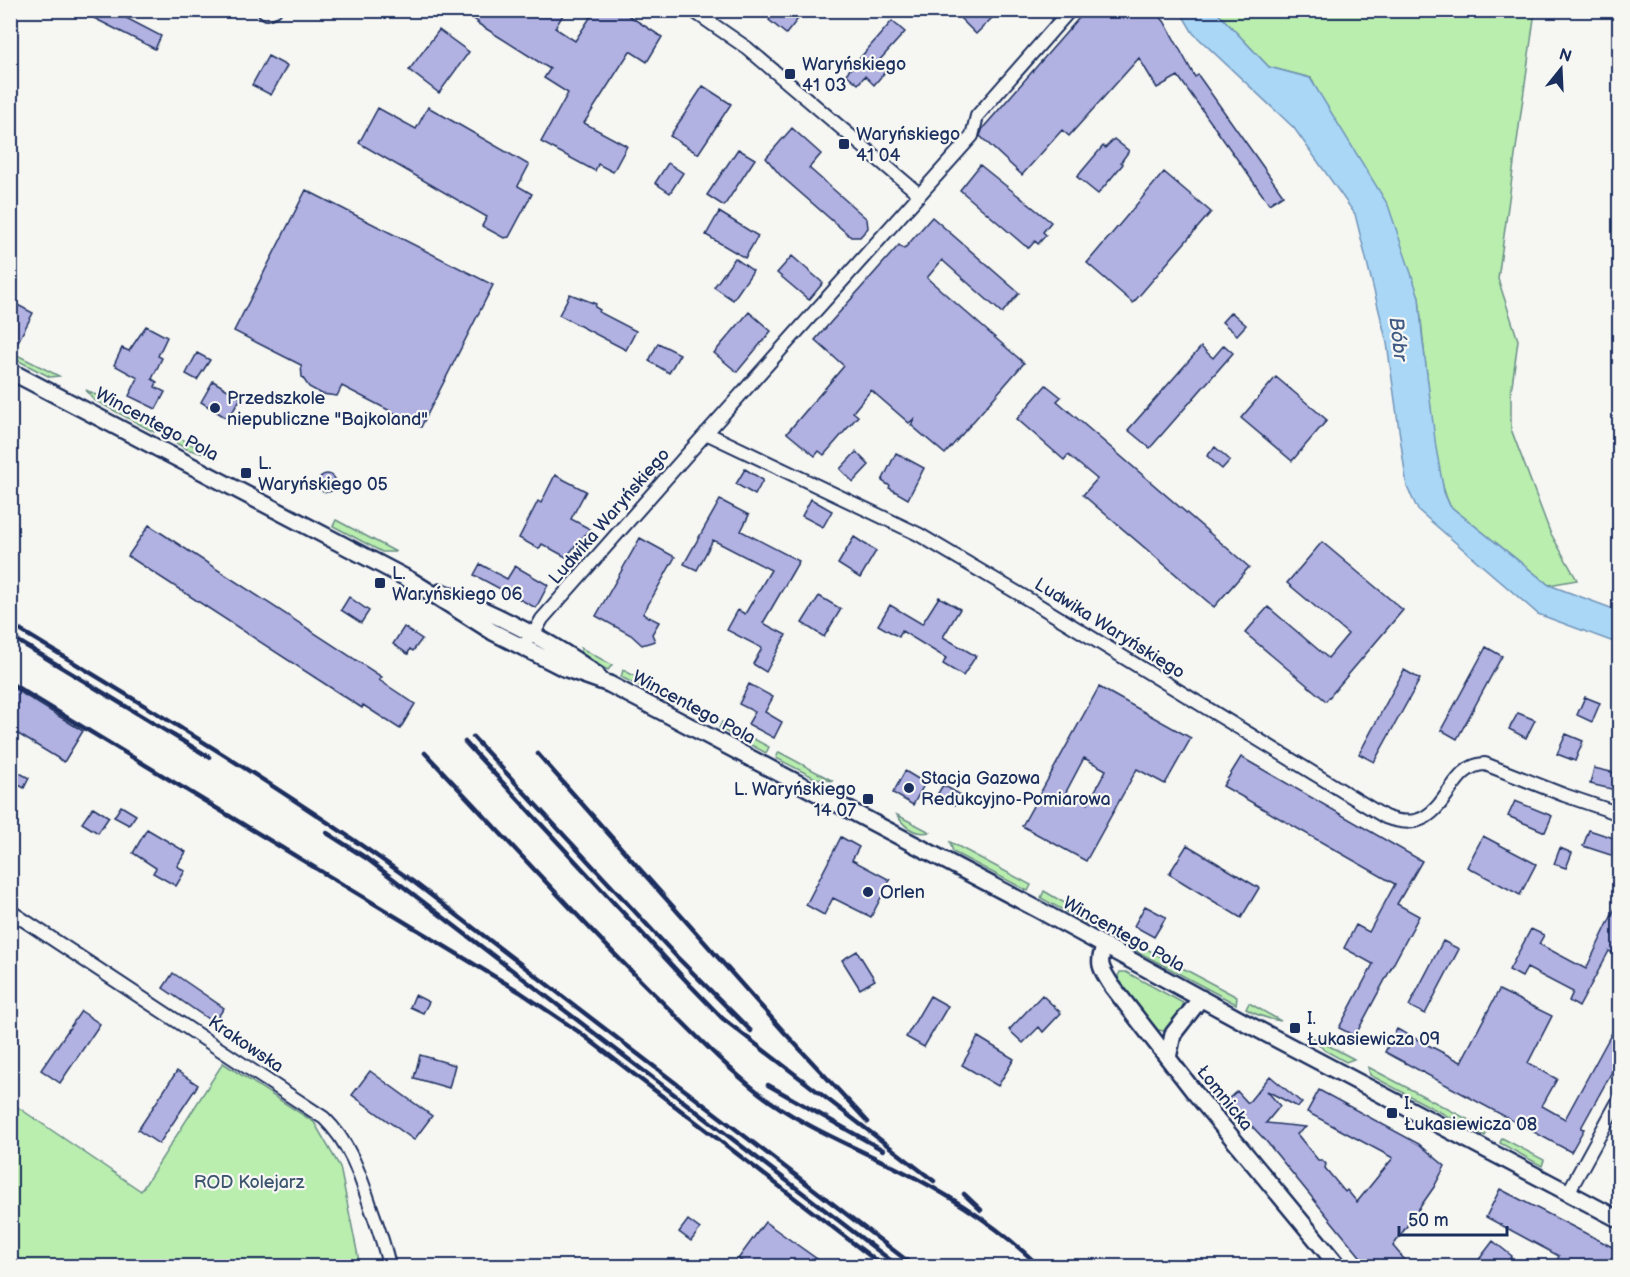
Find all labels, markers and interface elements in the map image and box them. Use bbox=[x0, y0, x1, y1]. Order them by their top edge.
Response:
north arrow bbox=[1531, 39, 1591, 99]
text: N bbox=[1557, 45, 1574, 67]
place label: Waryńskiego 41 03 bbox=[802, 54, 906, 96]
marker: Waryńskiego 41 03 bbox=[783, 67, 797, 81]
place label: Waryńskiego 41 04 bbox=[856, 124, 960, 166]
marker: Waryńskiego 41 04 bbox=[837, 137, 851, 151]
water label: Bóbr bbox=[1383, 316, 1413, 364]
street label: Wincentego Pola bbox=[92, 383, 222, 466]
place label: Przedszkole niepubliczne "Bajkoland" bbox=[227, 388, 428, 430]
marker: Przedszkole niepubliczne "Bajkoland" bbox=[208, 401, 222, 415]
street label: Ludwika Waryńskiego bbox=[545, 444, 674, 589]
place label: L. Waryńskiego 05 bbox=[258, 453, 388, 495]
marker: L. Waryńskiego 05 bbox=[239, 466, 253, 480]
place label: L. Waryńskiego 06 bbox=[392, 563, 523, 605]
street label: Ludwika Waryńskiego bbox=[1031, 574, 1189, 683]
marker: L. Waryńskiego 06 bbox=[373, 576, 387, 590]
street label: Wincentego Pola bbox=[629, 666, 759, 749]
place label: Stacja Gazowa Redukcyjno-Pomiarowa bbox=[921, 768, 1111, 810]
place label: L. Waryńskiego 14 07 bbox=[734, 779, 856, 821]
marker: Stacja Gazowa Redukcyjno-Pomiarowa bbox=[902, 781, 916, 795]
marker: L. Waryńskiego 14 07 bbox=[861, 792, 875, 806]
place label: Orlen bbox=[880, 882, 925, 903]
marker: Orlen bbox=[861, 885, 875, 899]
street label: Wincentego Pola bbox=[1059, 892, 1188, 977]
place label: I. Łukasiewicza 09 bbox=[1307, 1008, 1440, 1050]
street label: Krakowska bbox=[204, 1012, 287, 1077]
marker: I. Łukasiewicza 09 bbox=[1288, 1021, 1302, 1035]
street label: Łomnicka bbox=[1192, 1062, 1257, 1135]
place label: I. Łukasiewicza 08 bbox=[1404, 1093, 1537, 1135]
marker: I. Łukasiewicza 08 bbox=[1385, 1106, 1399, 1120]
park label: ROD Kolejarz bbox=[194, 1172, 305, 1193]
scale bar bbox=[1399, 1199, 1507, 1237]
text: 50 m bbox=[1408, 1210, 1449, 1231]

